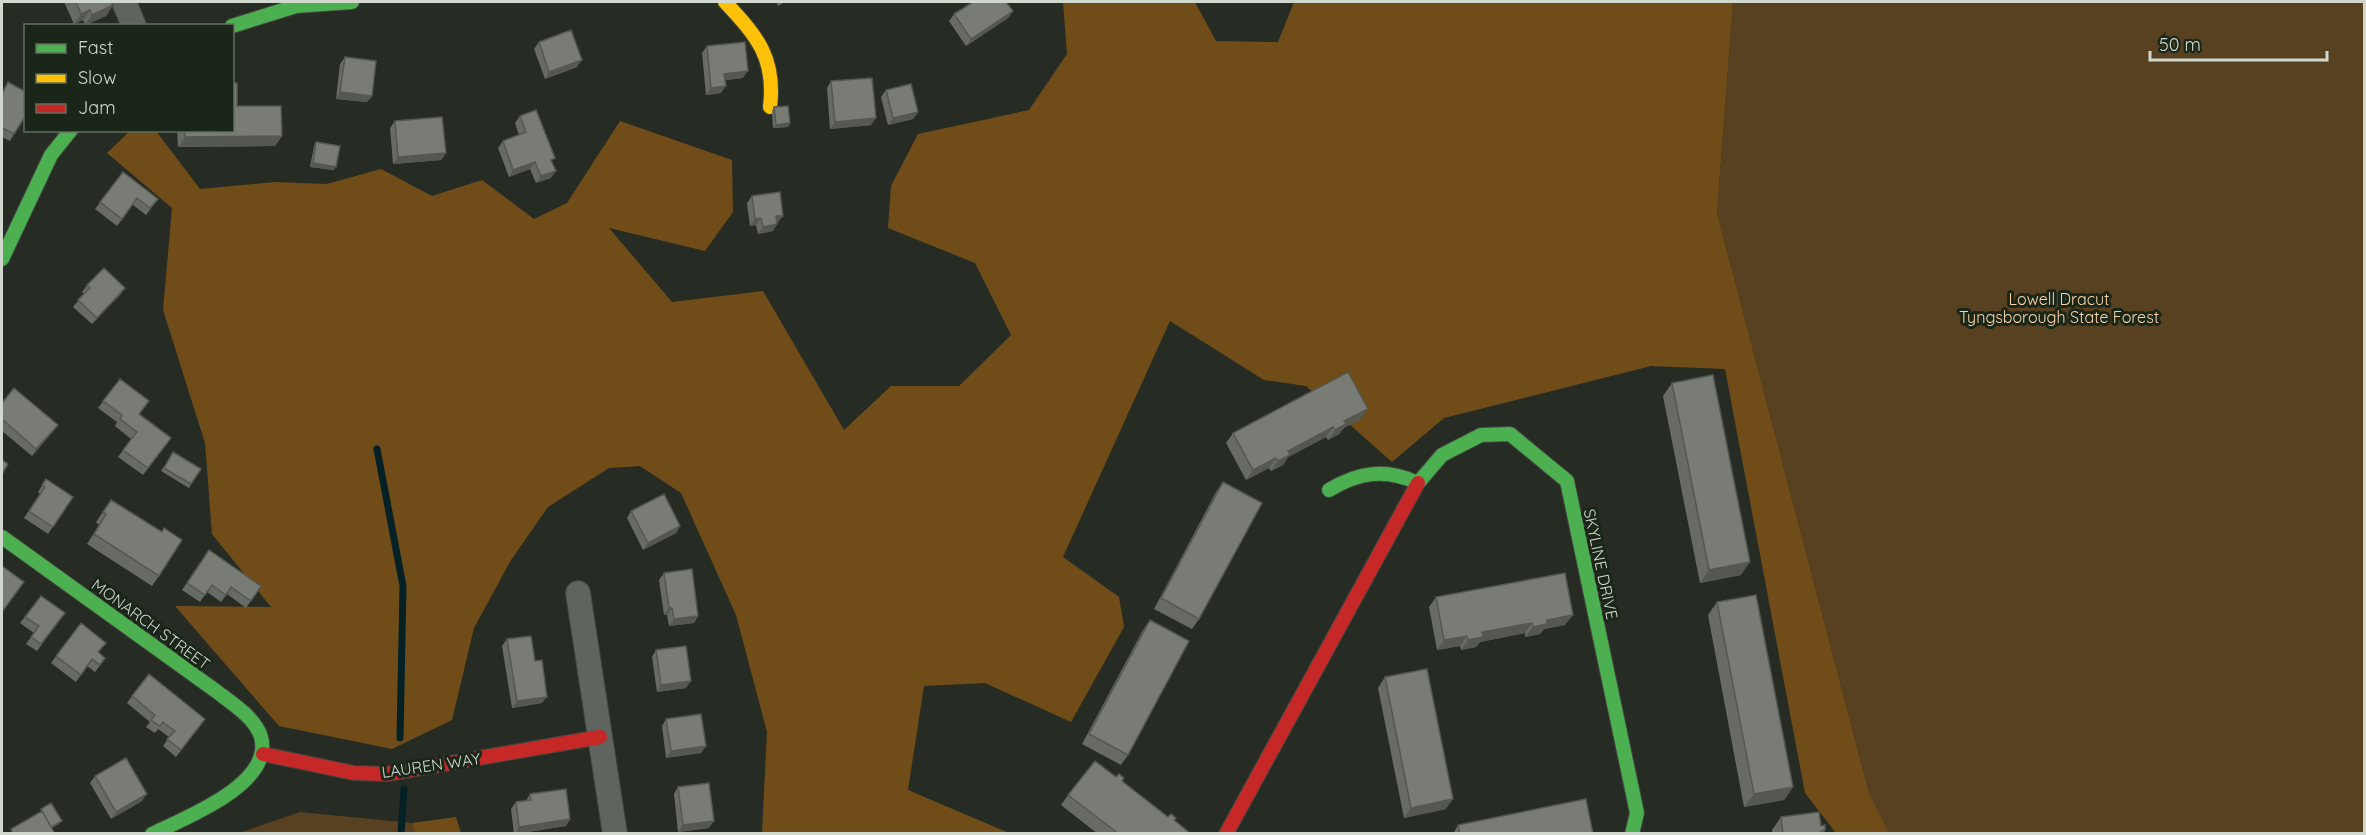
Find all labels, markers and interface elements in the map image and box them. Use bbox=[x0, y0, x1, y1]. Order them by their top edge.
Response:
legend bbox=[24, 24, 234, 132]
scale bar bbox=[2150, 24, 2327, 62]
text: 50 m bbox=[2159, 33, 2201, 56]
text: Fast bbox=[78, 36, 113, 59]
text: Slow bbox=[78, 66, 116, 89]
text: Jam bbox=[78, 96, 116, 119]
park label: Lowell Dracut Tyngsborough State Forest bbox=[1959, 289, 2159, 327]
street label: SKYLINE DRIVE bbox=[1580, 507, 1622, 621]
street label: MONARCH STREET bbox=[88, 574, 214, 674]
street label: LAUREN WAY bbox=[380, 748, 482, 782]

